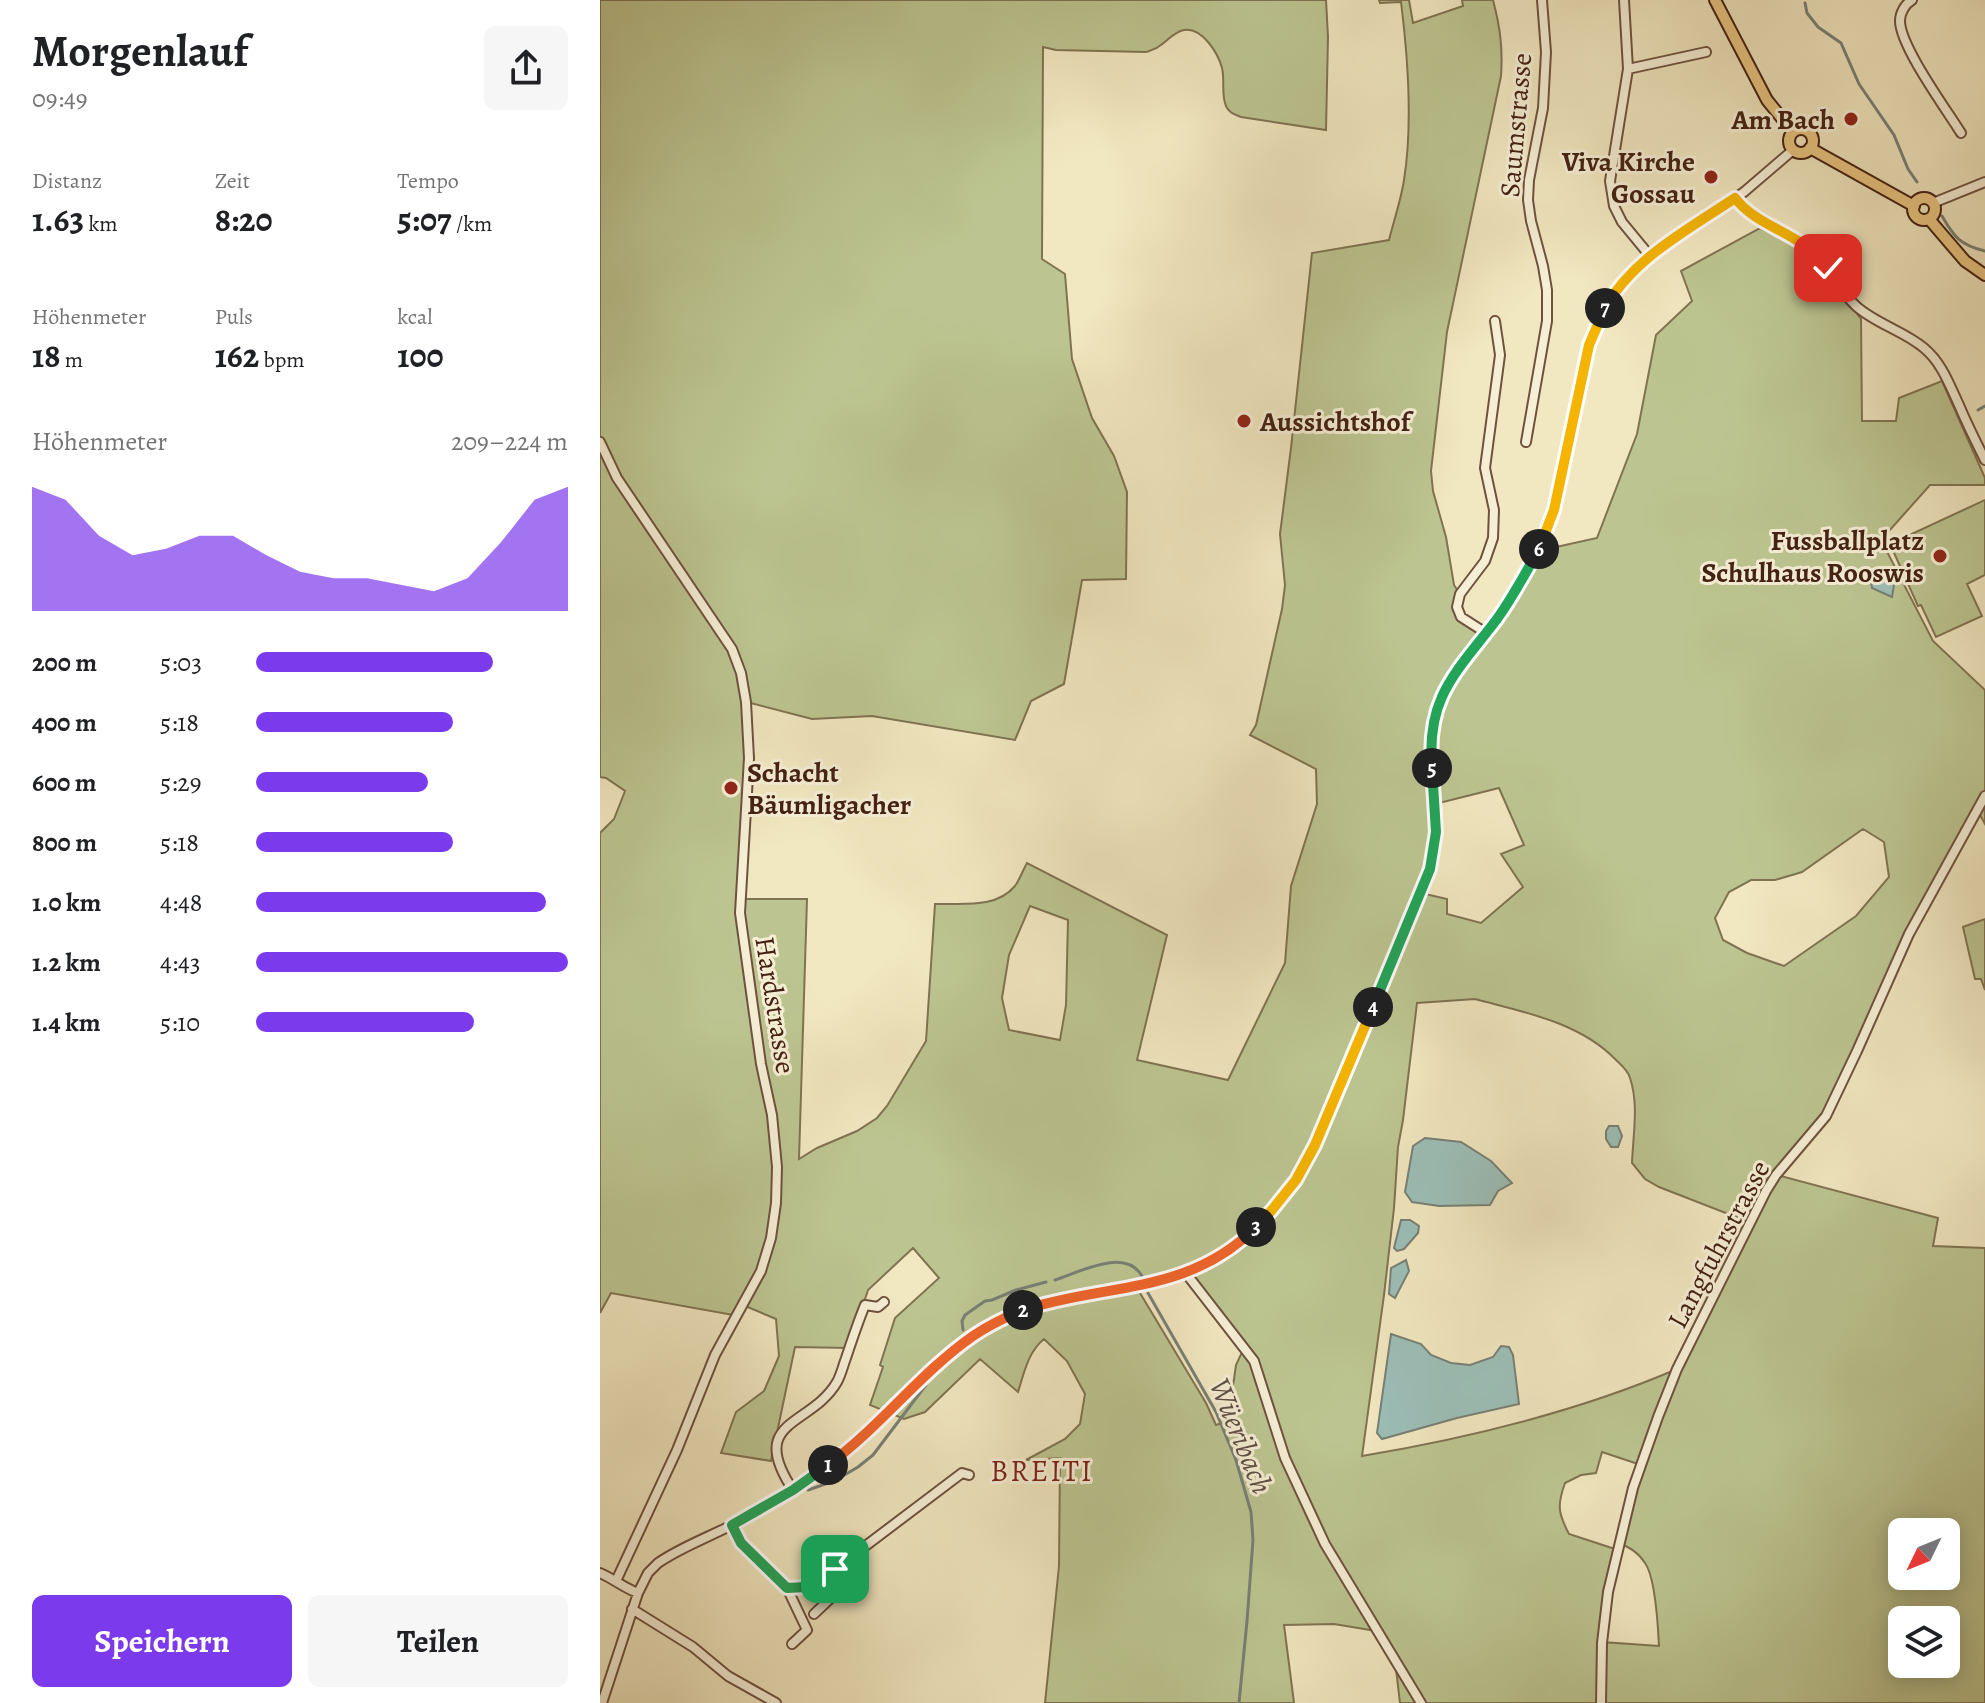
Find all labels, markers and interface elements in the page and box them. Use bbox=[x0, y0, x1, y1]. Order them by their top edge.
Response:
text: Morgenlauf bbox=[32, 21, 248, 81]
button: share bbox=[484, 26, 568, 110]
street label: Saumstrasse bbox=[1491, 51, 1541, 199]
text: 09:49 bbox=[32, 81, 87, 116]
place label: Am Bach bbox=[1730, 101, 1835, 139]
marker: Am Bach bbox=[1842, 110, 1860, 128]
place label: Viva Kirche Gossau bbox=[1561, 143, 1696, 213]
text: Distanz bbox=[32, 166, 102, 196]
text: Zeit bbox=[215, 166, 250, 196]
text: Tempo bbox=[397, 166, 459, 196]
marker: Viva Kirche Gossau bbox=[1702, 168, 1720, 186]
text: 1.63 bbox=[32, 196, 84, 243]
text: 8:20 bbox=[215, 196, 273, 243]
text: 5:07 bbox=[397, 196, 452, 243]
text: km bbox=[84, 209, 118, 239]
text: /km bbox=[452, 209, 492, 239]
pin bbox=[1794, 234, 1862, 302]
icon: check bbox=[1806, 246, 1850, 290]
pin: 7 bbox=[1585, 288, 1625, 328]
text: 7 bbox=[1600, 293, 1610, 323]
text: Höhenmeter bbox=[32, 302, 146, 332]
text: Puls bbox=[215, 302, 253, 332]
text: kcal bbox=[397, 302, 433, 332]
text: 18 bbox=[32, 332, 61, 379]
text: 162 bbox=[215, 332, 259, 379]
text: 100 bbox=[397, 332, 444, 379]
text: m bbox=[61, 345, 83, 375]
text: bpm bbox=[259, 345, 305, 375]
place label: Aussichtshof bbox=[1259, 403, 1414, 441]
marker: Aussichtshof bbox=[1235, 412, 1253, 430]
text: Höhenmeter bbox=[32, 424, 167, 459]
text: 209–224 m bbox=[451, 424, 568, 459]
place label: Fussballplatz Schulhaus Rooswis bbox=[1702, 522, 1924, 592]
pin: 6 bbox=[1519, 529, 1559, 569]
text: 6 bbox=[1534, 534, 1544, 564]
marker: Fussballplatz Schulhaus Rooswis bbox=[1931, 547, 1949, 565]
text: 200 m bbox=[32, 645, 97, 680]
text: 5:03 bbox=[160, 645, 202, 680]
text: 400 m bbox=[32, 705, 97, 740]
text: 5:18 bbox=[160, 705, 199, 740]
pin: 5 bbox=[1412, 748, 1452, 788]
text: 5 bbox=[1427, 753, 1437, 783]
place label: Schacht Bäumligacher bbox=[747, 754, 912, 824]
text: 600 m bbox=[32, 765, 97, 800]
text: 5:29 bbox=[160, 765, 202, 800]
marker: Schacht Bäumligacher bbox=[722, 779, 740, 797]
text: 800 m bbox=[32, 825, 97, 860]
text: 5:18 bbox=[160, 825, 199, 860]
text: 1.0 km bbox=[32, 885, 101, 920]
text: 4:48 bbox=[160, 885, 202, 920]
street label: Hardstrasse bbox=[745, 934, 805, 1076]
text: 1.2 km bbox=[32, 945, 101, 980]
text: 4:43 bbox=[160, 945, 201, 980]
pin: 4 bbox=[1353, 987, 1393, 1027]
text: 4 bbox=[1368, 992, 1378, 1022]
text: 1.4 km bbox=[32, 1005, 100, 1040]
text: 5:10 bbox=[160, 1005, 200, 1040]
street label: Langfuhrstrasse bbox=[1659, 1154, 1779, 1335]
pin: 3 bbox=[1236, 1207, 1276, 1247]
text: 3 bbox=[1251, 1212, 1261, 1242]
pin: 2 bbox=[1003, 1290, 1043, 1330]
text: 2 bbox=[1018, 1295, 1028, 1325]
water label: Wüeribach bbox=[1200, 1372, 1282, 1500]
pin: 1 bbox=[808, 1445, 848, 1485]
text: 1 bbox=[824, 1450, 832, 1480]
district label: BREITI bbox=[990, 1451, 1094, 1491]
north arrow bbox=[1888, 1518, 1960, 1590]
map controls bbox=[1888, 1518, 1960, 1678]
pin bbox=[801, 1535, 869, 1603]
icon: arrive bbox=[813, 1547, 857, 1591]
button: Speichern bbox=[32, 1595, 292, 1687]
button: Teilen bbox=[308, 1595, 568, 1687]
button: layers bbox=[1888, 1606, 1960, 1678]

